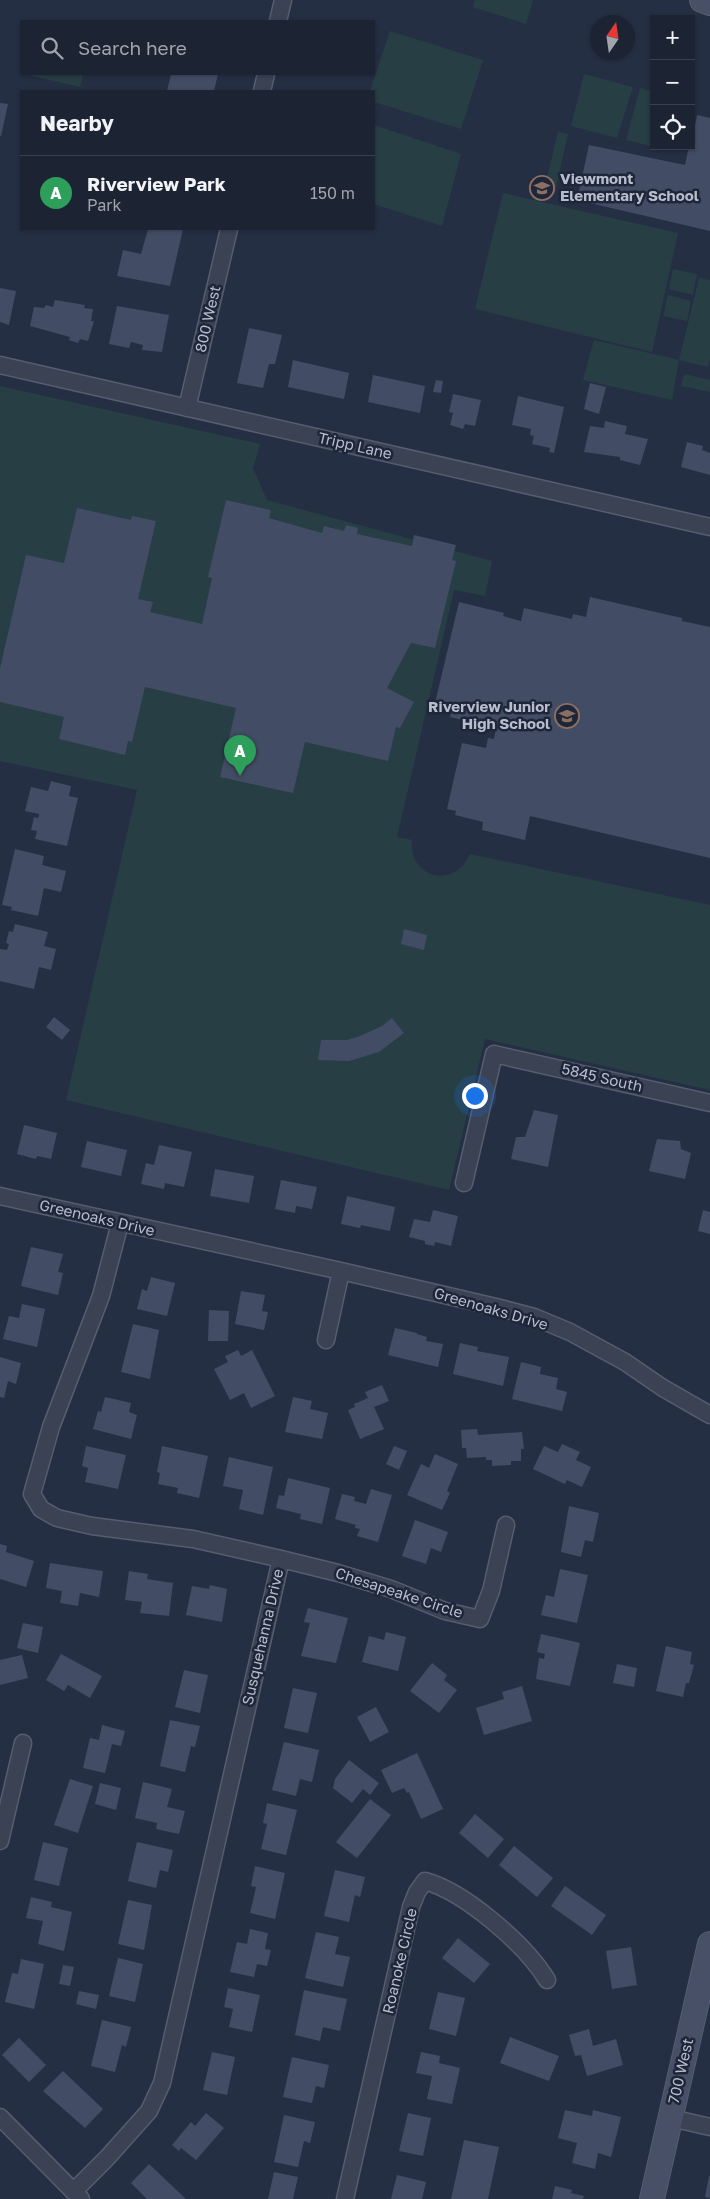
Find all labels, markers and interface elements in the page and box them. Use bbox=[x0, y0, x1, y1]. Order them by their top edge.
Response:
north arrow bbox=[590, 15, 635, 60]
map controls bbox=[650, 15, 695, 150]
button: + bbox=[650, 15, 695, 60]
search box bbox=[20, 20, 375, 75]
icon: search bbox=[38, 34, 66, 62]
text: Search here bbox=[78, 36, 187, 59]
button: − bbox=[650, 60, 695, 105]
button: locate bbox=[650, 105, 695, 150]
text: Nearby bbox=[40, 110, 114, 136]
place label: Viewmont Elementary School bbox=[560, 169, 699, 204]
text: Riverview Park bbox=[87, 172, 226, 195]
school or university icon: Viewmont Elementary School bbox=[529, 175, 555, 201]
text: A bbox=[50, 183, 62, 203]
text: 150 m bbox=[310, 183, 355, 203]
text: Park bbox=[87, 195, 122, 215]
street label: 800 West bbox=[191, 284, 223, 354]
street label: Tripp Lane bbox=[317, 428, 394, 462]
place label: Riverview Junior High School bbox=[428, 697, 550, 732]
school or university icon: Riverview Junior High School bbox=[554, 703, 580, 729]
pin: A bbox=[224, 735, 256, 776]
street label: 5845 South bbox=[560, 1059, 644, 1095]
your location bbox=[462, 1083, 488, 1109]
street label: Greenoaks Drive bbox=[38, 1195, 157, 1239]
street label: Greenoaks Drive bbox=[432, 1283, 551, 1333]
street label: Chesapeake Circle bbox=[333, 1563, 466, 1621]
street label: Susquehanna Drive bbox=[238, 1567, 287, 1707]
street label: Roanoke Circle bbox=[378, 1906, 420, 2015]
street label: 700 West bbox=[664, 2036, 696, 2105]

